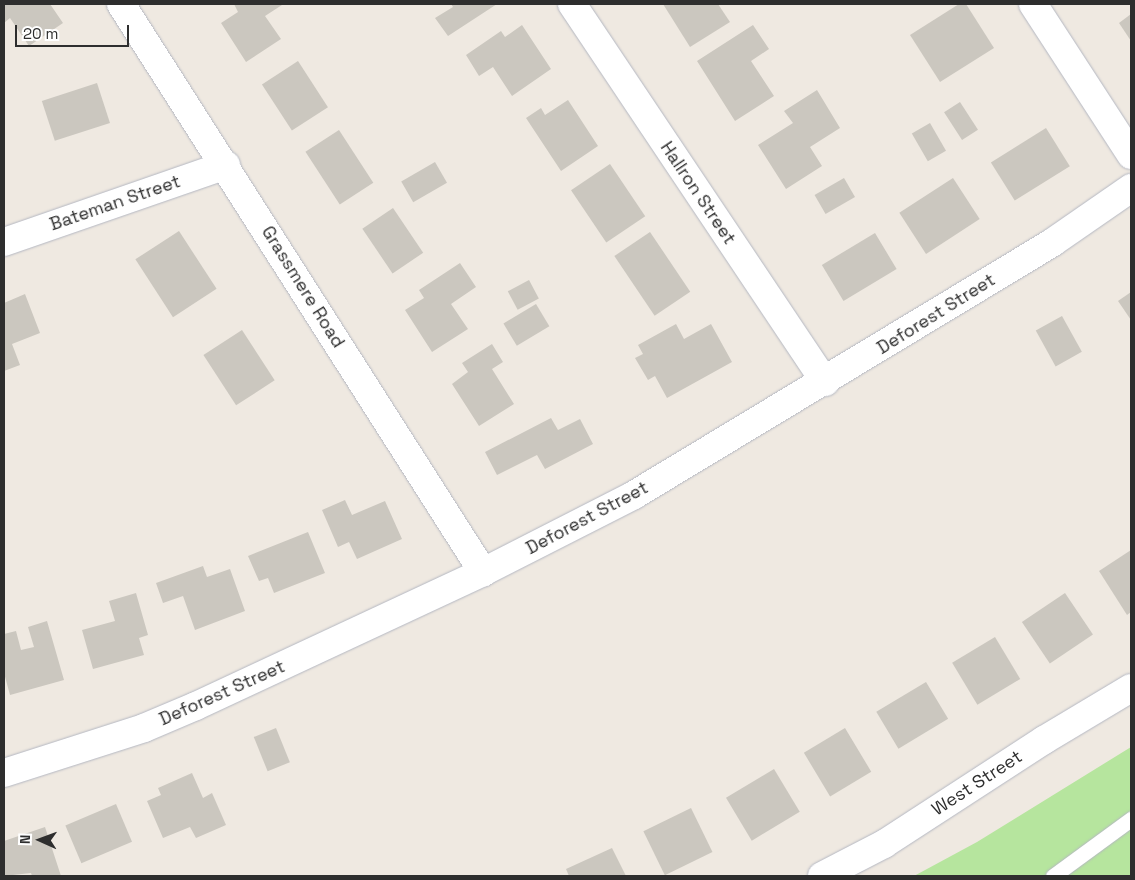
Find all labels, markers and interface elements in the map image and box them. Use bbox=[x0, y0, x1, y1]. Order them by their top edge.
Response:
scale bar bbox=[18, 15, 131, 47]
text: 20 m bbox=[23, 24, 58, 43]
street label: Hallron Street bbox=[656, 138, 740, 248]
street label: Bateman Street bbox=[47, 171, 183, 235]
street label: Grassmere Road bbox=[257, 222, 349, 352]
street label: Deforest Street bbox=[873, 269, 999, 359]
street label: Deforest Street bbox=[522, 477, 652, 559]
street label: Deforest Street bbox=[156, 656, 288, 730]
street label: West Street bbox=[928, 746, 1026, 820]
north arrow bbox=[15, 815, 65, 865]
text: N bbox=[16, 834, 34, 844]

